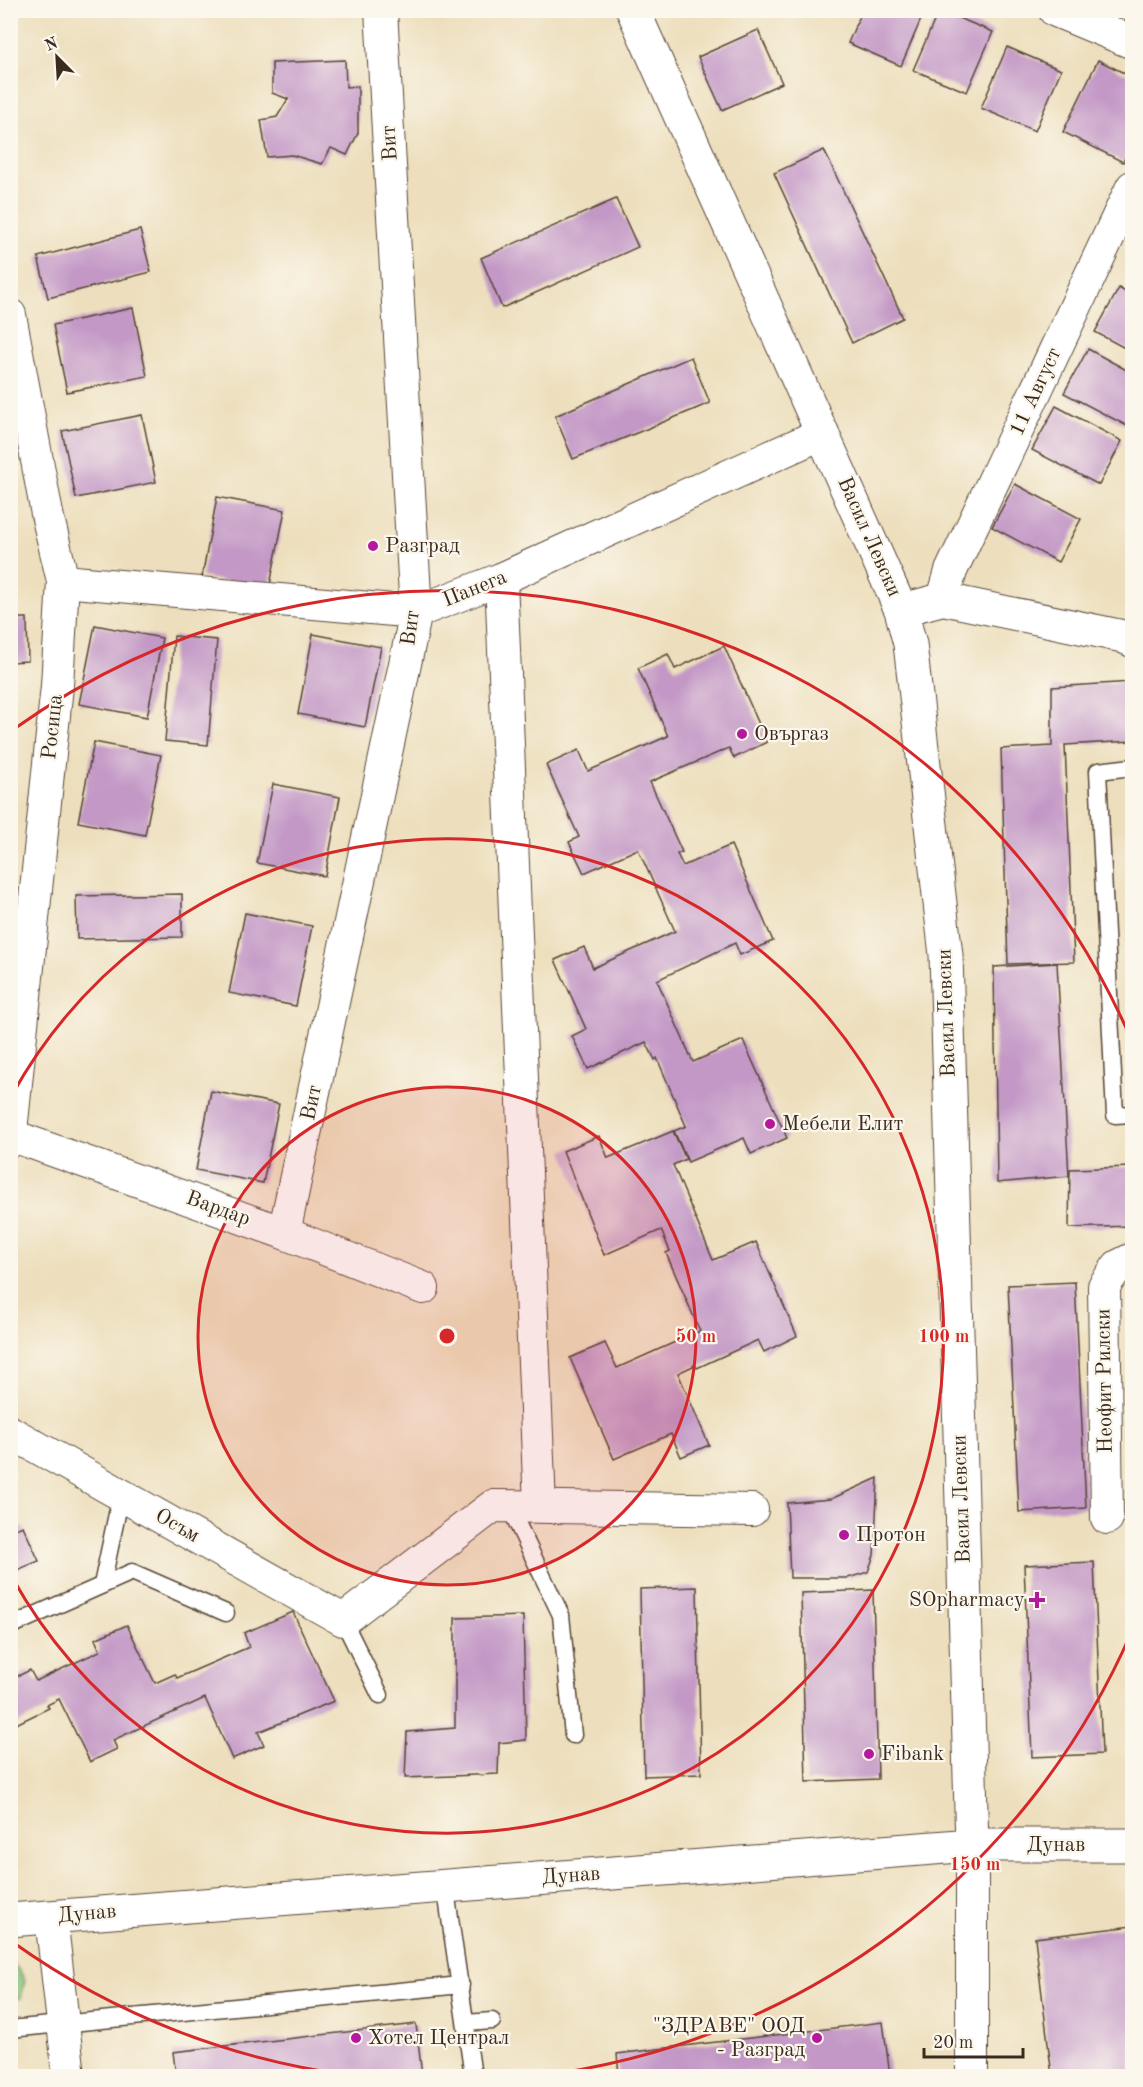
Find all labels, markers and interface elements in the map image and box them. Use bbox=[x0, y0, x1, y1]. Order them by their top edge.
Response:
north arrow bbox=[27, 27, 87, 87]
text: N bbox=[43, 35, 61, 55]
street label: Вит bbox=[378, 124, 402, 162]
street label: 11 Август bbox=[1006, 345, 1066, 439]
street label: Васил Левски bbox=[833, 474, 905, 600]
place label: Разград bbox=[385, 536, 460, 557]
marker: Разград bbox=[366, 539, 380, 553]
street label: Панега bbox=[440, 567, 510, 611]
street label: Вит bbox=[398, 609, 424, 647]
street label: Росица bbox=[39, 693, 67, 761]
place label: Овъргаз bbox=[754, 724, 829, 745]
marker: Овъргаз bbox=[735, 727, 749, 741]
street label: Васил Левски bbox=[934, 948, 960, 1078]
street label: Вит bbox=[298, 1083, 326, 1123]
place label: Мебели Елит bbox=[782, 1114, 903, 1135]
marker: Мебели Елит bbox=[763, 1117, 777, 1131]
street label: Вардар bbox=[183, 1188, 253, 1230]
street label: Неофит Рилски bbox=[1093, 1308, 1117, 1454]
centre of rings bbox=[437, 1326, 457, 1346]
text: 50 m bbox=[676, 1328, 716, 1346]
text: 100 m bbox=[919, 1328, 969, 1346]
street label: Васил Левски bbox=[949, 1434, 975, 1564]
street label: Осъм bbox=[151, 1505, 203, 1547]
place label: Протон bbox=[856, 1525, 926, 1546]
marker: Протон bbox=[837, 1528, 851, 1542]
place label: SOpharmacy bbox=[909, 1590, 1025, 1611]
marker: SOpharmacy bbox=[1030, 1593, 1044, 1607]
place label: Fibank bbox=[881, 1744, 944, 1765]
marker: Fibank bbox=[862, 1747, 876, 1761]
street label: Дунав bbox=[1027, 1835, 1085, 1856]
text: 150 m bbox=[950, 1856, 1000, 1874]
street label: Дунав bbox=[541, 1863, 601, 1889]
street label: Дунав bbox=[57, 1901, 117, 1927]
place label: "ЗДРАВЕ" ООД - Разград bbox=[653, 2016, 806, 2061]
scale bar bbox=[924, 2021, 1023, 2059]
place label: Хотел Централ bbox=[368, 2028, 509, 2049]
marker: Хотел Централ bbox=[349, 2031, 363, 2045]
marker: "ЗДРАВЕ" ООД - Разград bbox=[810, 2031, 824, 2045]
text: 20 m bbox=[933, 2034, 973, 2052]

